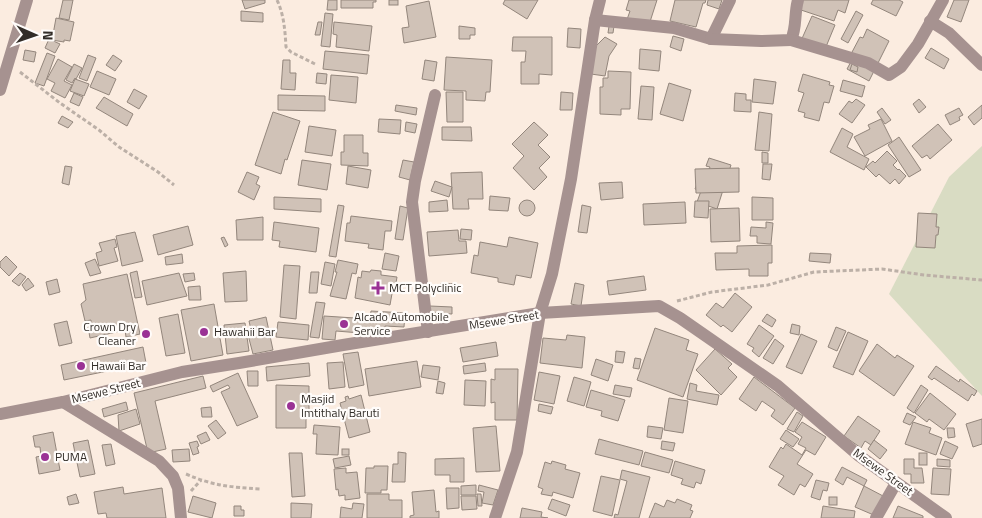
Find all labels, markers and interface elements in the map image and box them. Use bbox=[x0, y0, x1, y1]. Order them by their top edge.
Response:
north arrow bbox=[10, 10, 60, 60]
text: N bbox=[38, 30, 59, 41]
place label: MCT Polyclinic bbox=[389, 278, 461, 297]
marker: MCT Polyclinic bbox=[371, 281, 385, 295]
street label: Msewe Street bbox=[468, 304, 541, 334]
place label: Alcado Automobile Service bbox=[354, 307, 449, 340]
place label: Crown Dry Cleaner bbox=[83, 317, 136, 350]
marker: Alcado Automobile Service bbox=[338, 318, 350, 330]
place label: Hawahii Bar bbox=[214, 322, 275, 341]
marker: Hawahii Bar bbox=[198, 326, 210, 338]
marker: Crown Dry Cleaner bbox=[140, 328, 152, 340]
place label: Hawaii Bar bbox=[91, 356, 146, 375]
marker: Hawaii Bar bbox=[75, 360, 87, 372]
street label: Msewe Street bbox=[69, 373, 143, 408]
place label: Masjid Imtithaly Baruti bbox=[301, 389, 379, 422]
marker: Masjid Imtithaly Baruti bbox=[285, 400, 297, 412]
street label: Msewe Street bbox=[849, 443, 918, 500]
place label: PUMA bbox=[55, 447, 87, 466]
marker: PUMA bbox=[39, 451, 51, 463]

